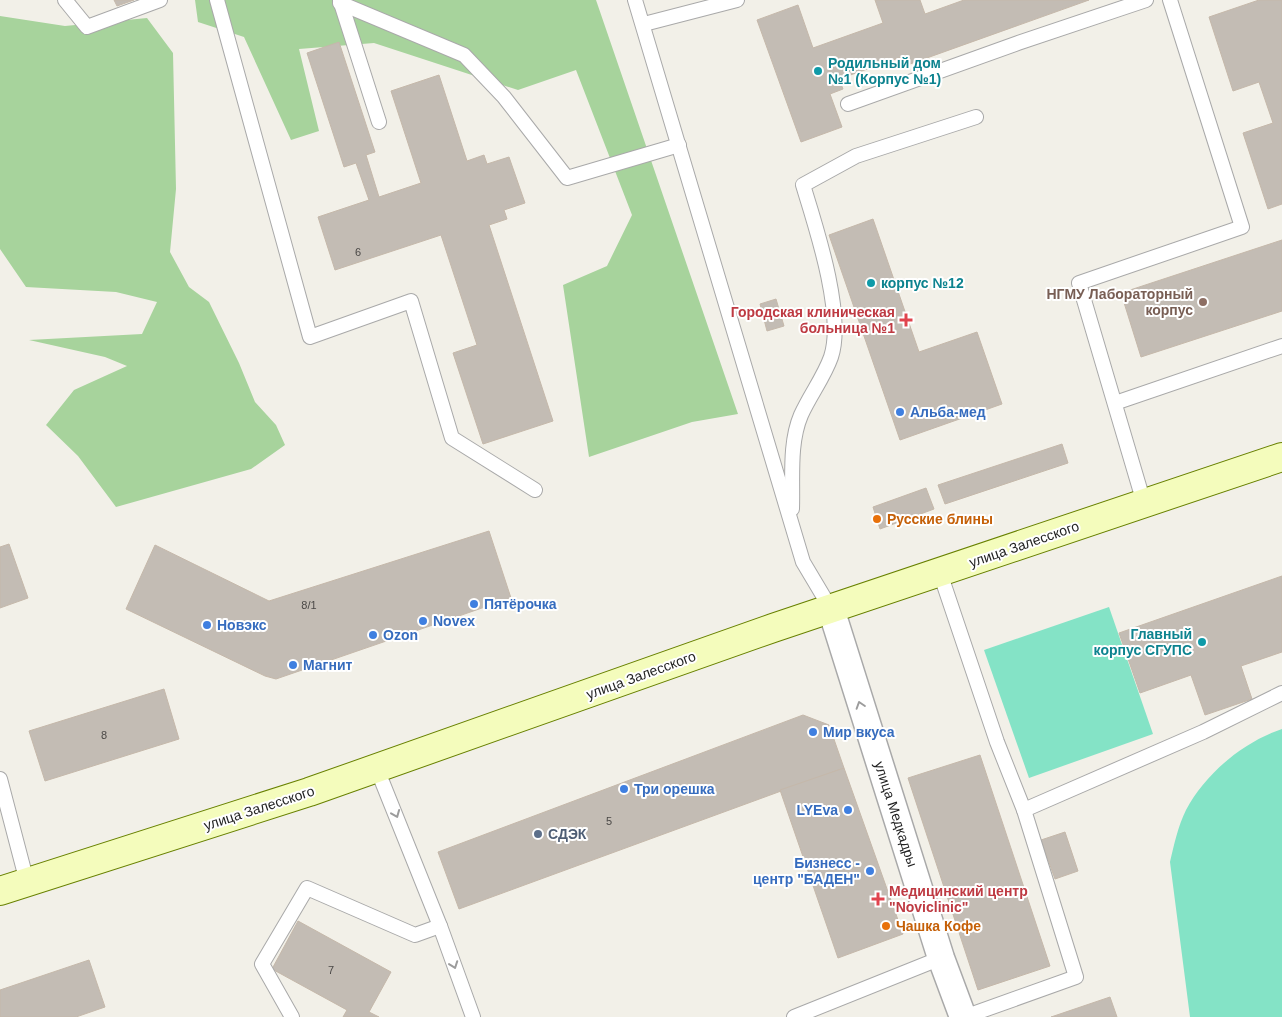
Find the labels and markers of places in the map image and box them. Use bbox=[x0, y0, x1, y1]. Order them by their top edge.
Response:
place label: Родильный дом №1 (Корпус №1) bbox=[828, 55, 941, 87]
marker: Родильный дом №1 (Корпус №1) bbox=[812, 65, 824, 77]
place label: корпус №12 bbox=[881, 275, 964, 291]
marker: корпус №12 bbox=[865, 277, 877, 289]
place label: НГМУ Лабораторный корпус bbox=[1046, 286, 1193, 318]
marker: НГМУ Лабораторный корпус bbox=[1197, 296, 1209, 308]
place label: Городская клиническая больница №1 bbox=[731, 304, 895, 336]
marker: Городская клиническая больница №1 bbox=[899, 313, 913, 327]
place label: Альба-мед bbox=[910, 404, 986, 420]
marker: Альба-мед bbox=[894, 406, 906, 418]
place label: Русские блины bbox=[887, 511, 993, 527]
marker: Русские блины bbox=[871, 513, 883, 525]
place label: Пятёрочка bbox=[484, 596, 557, 612]
marker: Пятёрочка bbox=[468, 598, 480, 610]
place label: Novex bbox=[433, 613, 475, 629]
marker: Novex bbox=[417, 615, 429, 627]
place label: Новэкс bbox=[217, 617, 267, 633]
marker: Новэкс bbox=[201, 619, 213, 631]
place label: Главный корпус СГУПС bbox=[1094, 626, 1192, 658]
place label: Ozon bbox=[383, 627, 418, 643]
marker: Ozon bbox=[367, 629, 379, 641]
marker: Главный корпус СГУПС bbox=[1196, 636, 1208, 648]
place label: Магнит bbox=[303, 657, 353, 673]
marker: Магнит bbox=[287, 659, 299, 671]
place label: Мир вкуса bbox=[823, 724, 895, 740]
marker: Мир вкуса bbox=[807, 726, 819, 738]
place label: Три орешка bbox=[634, 781, 715, 797]
marker: Три орешка bbox=[618, 783, 630, 795]
place label: LYEva bbox=[796, 802, 838, 818]
marker: LYEva bbox=[842, 804, 854, 816]
place label: СДЭК bbox=[548, 826, 587, 842]
marker: СДЭК bbox=[532, 828, 544, 840]
place label: Бизнесс - центр "БАДЕН" bbox=[753, 855, 860, 887]
marker: Бизнесс - центр "БАДЕН" bbox=[864, 865, 876, 877]
place label: Медицинский центр "Noviclinic" bbox=[889, 883, 1028, 915]
marker: Медицинский центр "Noviclinic" bbox=[871, 892, 885, 906]
place label: Чашка Кофе bbox=[896, 918, 981, 934]
marker: Чашка Кофе bbox=[880, 920, 892, 932]

